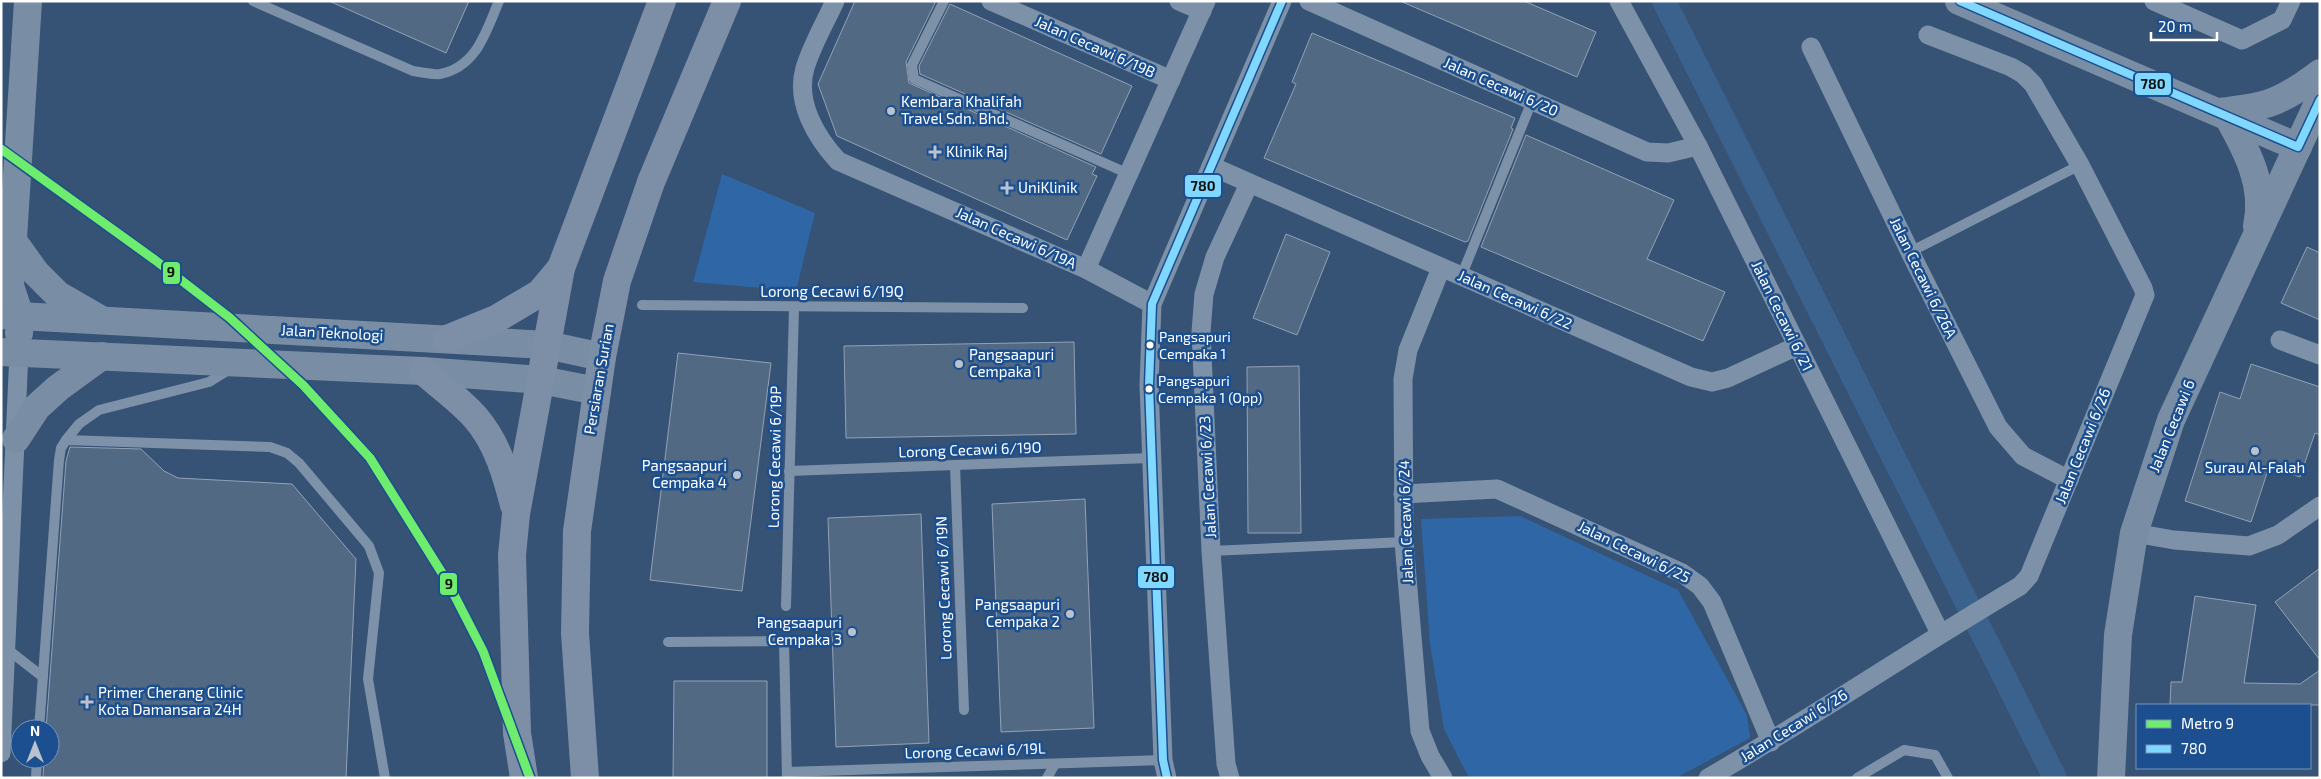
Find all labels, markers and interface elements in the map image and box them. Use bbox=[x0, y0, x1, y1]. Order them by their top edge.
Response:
scale bar bbox=[2151, 10, 2217, 42]
street label: Jalan Cecawi 6/19B bbox=[1032, 11, 1158, 81]
text: 20 m bbox=[2158, 17, 2192, 35]
street label: Jalan Cecawi 6/20 bbox=[1441, 53, 1561, 119]
line badge: 780 bbox=[2134, 72, 2172, 96]
text: 780 bbox=[2141, 75, 2166, 92]
place label: Kembara Khalifah Travel Sdn. Bhd. bbox=[901, 92, 1022, 127]
marker: Kembara Khalifah Travel Sdn. Bhd. bbox=[885, 105, 897, 117]
place label: Klinik Raj bbox=[946, 142, 1008, 161]
marker: Klinik Raj bbox=[928, 145, 942, 159]
line badge: 780 bbox=[1184, 174, 1222, 198]
text: 780 bbox=[1191, 177, 1216, 194]
place label: UniKlinik bbox=[1018, 178, 1078, 196]
marker: UniKlinik bbox=[1000, 181, 1014, 195]
street label: Jalan Cecawi 6/19A bbox=[953, 202, 1080, 272]
street label: Jalan Cecawi 6/26A bbox=[1887, 214, 1961, 342]
street label: Jalan Cecawi 6/21 bbox=[1748, 257, 1817, 374]
line badge: 9 bbox=[162, 261, 181, 285]
text: 9 bbox=[167, 263, 175, 280]
street label: Jalan Cecawi 6/22 bbox=[1456, 266, 1575, 332]
street label: Lorong Cecawi 6/19Q bbox=[760, 282, 904, 301]
street label: Jalan Teknologi bbox=[280, 320, 384, 344]
street label: Persiaran Surian bbox=[579, 322, 617, 436]
place label: Pangsapuri Cempaka 1 bbox=[1159, 328, 1231, 362]
marker: Pangsapuri Cempaka 1 bbox=[1145, 340, 1155, 350]
place label: Pangsaapuri Cempaka 1 bbox=[969, 345, 1054, 380]
marker: Pangsaapuri Cempaka 1 bbox=[953, 358, 965, 370]
place label: Pangsapuri Cempaka 1 (Opp) bbox=[1158, 372, 1262, 406]
street label: Jalan Cecawi 6 bbox=[2144, 377, 2198, 475]
marker: Pangsapuri Cempaka 1 (Opp) bbox=[1144, 384, 1154, 394]
street label: Jalan Cecawi 6/26 bbox=[2051, 385, 2113, 506]
street label: Lorong Cecawi 6/19P bbox=[764, 386, 784, 528]
street label: Jalan Cecawi 6/23 bbox=[1195, 415, 1219, 539]
street label: Lorong Cecawi 6/19O bbox=[898, 438, 1042, 460]
marker: Surau Al-Falah bbox=[2249, 445, 2261, 457]
place label: Pangsaapuri Cempaka 4 bbox=[642, 456, 727, 491]
place label: Surau Al-Falah bbox=[2205, 458, 2305, 476]
street label: Jalan Cecawi 6/24 bbox=[1394, 460, 1416, 584]
marker: Pangsaapuri Cempaka 4 bbox=[731, 469, 743, 481]
street label: Lorong Cecawi 6/19N bbox=[931, 516, 955, 660]
street label: Jalan Cecawi 6/25 bbox=[1575, 516, 1693, 586]
line badge: 780 bbox=[1137, 565, 1175, 589]
text: 780 bbox=[1144, 568, 1169, 585]
line badge: 9 bbox=[439, 572, 458, 596]
text: 9 bbox=[445, 575, 453, 592]
place label: Pangsaapuri Cempaka 2 bbox=[975, 595, 1060, 630]
marker: Pangsaapuri Cempaka 2 bbox=[1064, 608, 1076, 620]
place label: Pangsaapuri Cempaka 3 bbox=[757, 613, 842, 648]
marker: Pangsaapuri Cempaka 3 bbox=[846, 626, 858, 638]
place label: Primer Cherang Clinic Kota Damansara 24H bbox=[98, 683, 243, 718]
street label: Jalan Cecawi 6/26 bbox=[1737, 685, 1850, 765]
marker: Primer Cherang Clinic Kota Damansara 24H bbox=[80, 695, 94, 709]
legend bbox=[2136, 704, 2311, 769]
text: Metro 9 bbox=[2181, 714, 2234, 732]
north arrow bbox=[10, 719, 60, 769]
text: N bbox=[30, 722, 40, 739]
street label: Lorong Cecawi 6/19L bbox=[904, 739, 1046, 761]
text: 780 bbox=[2181, 739, 2207, 757]

